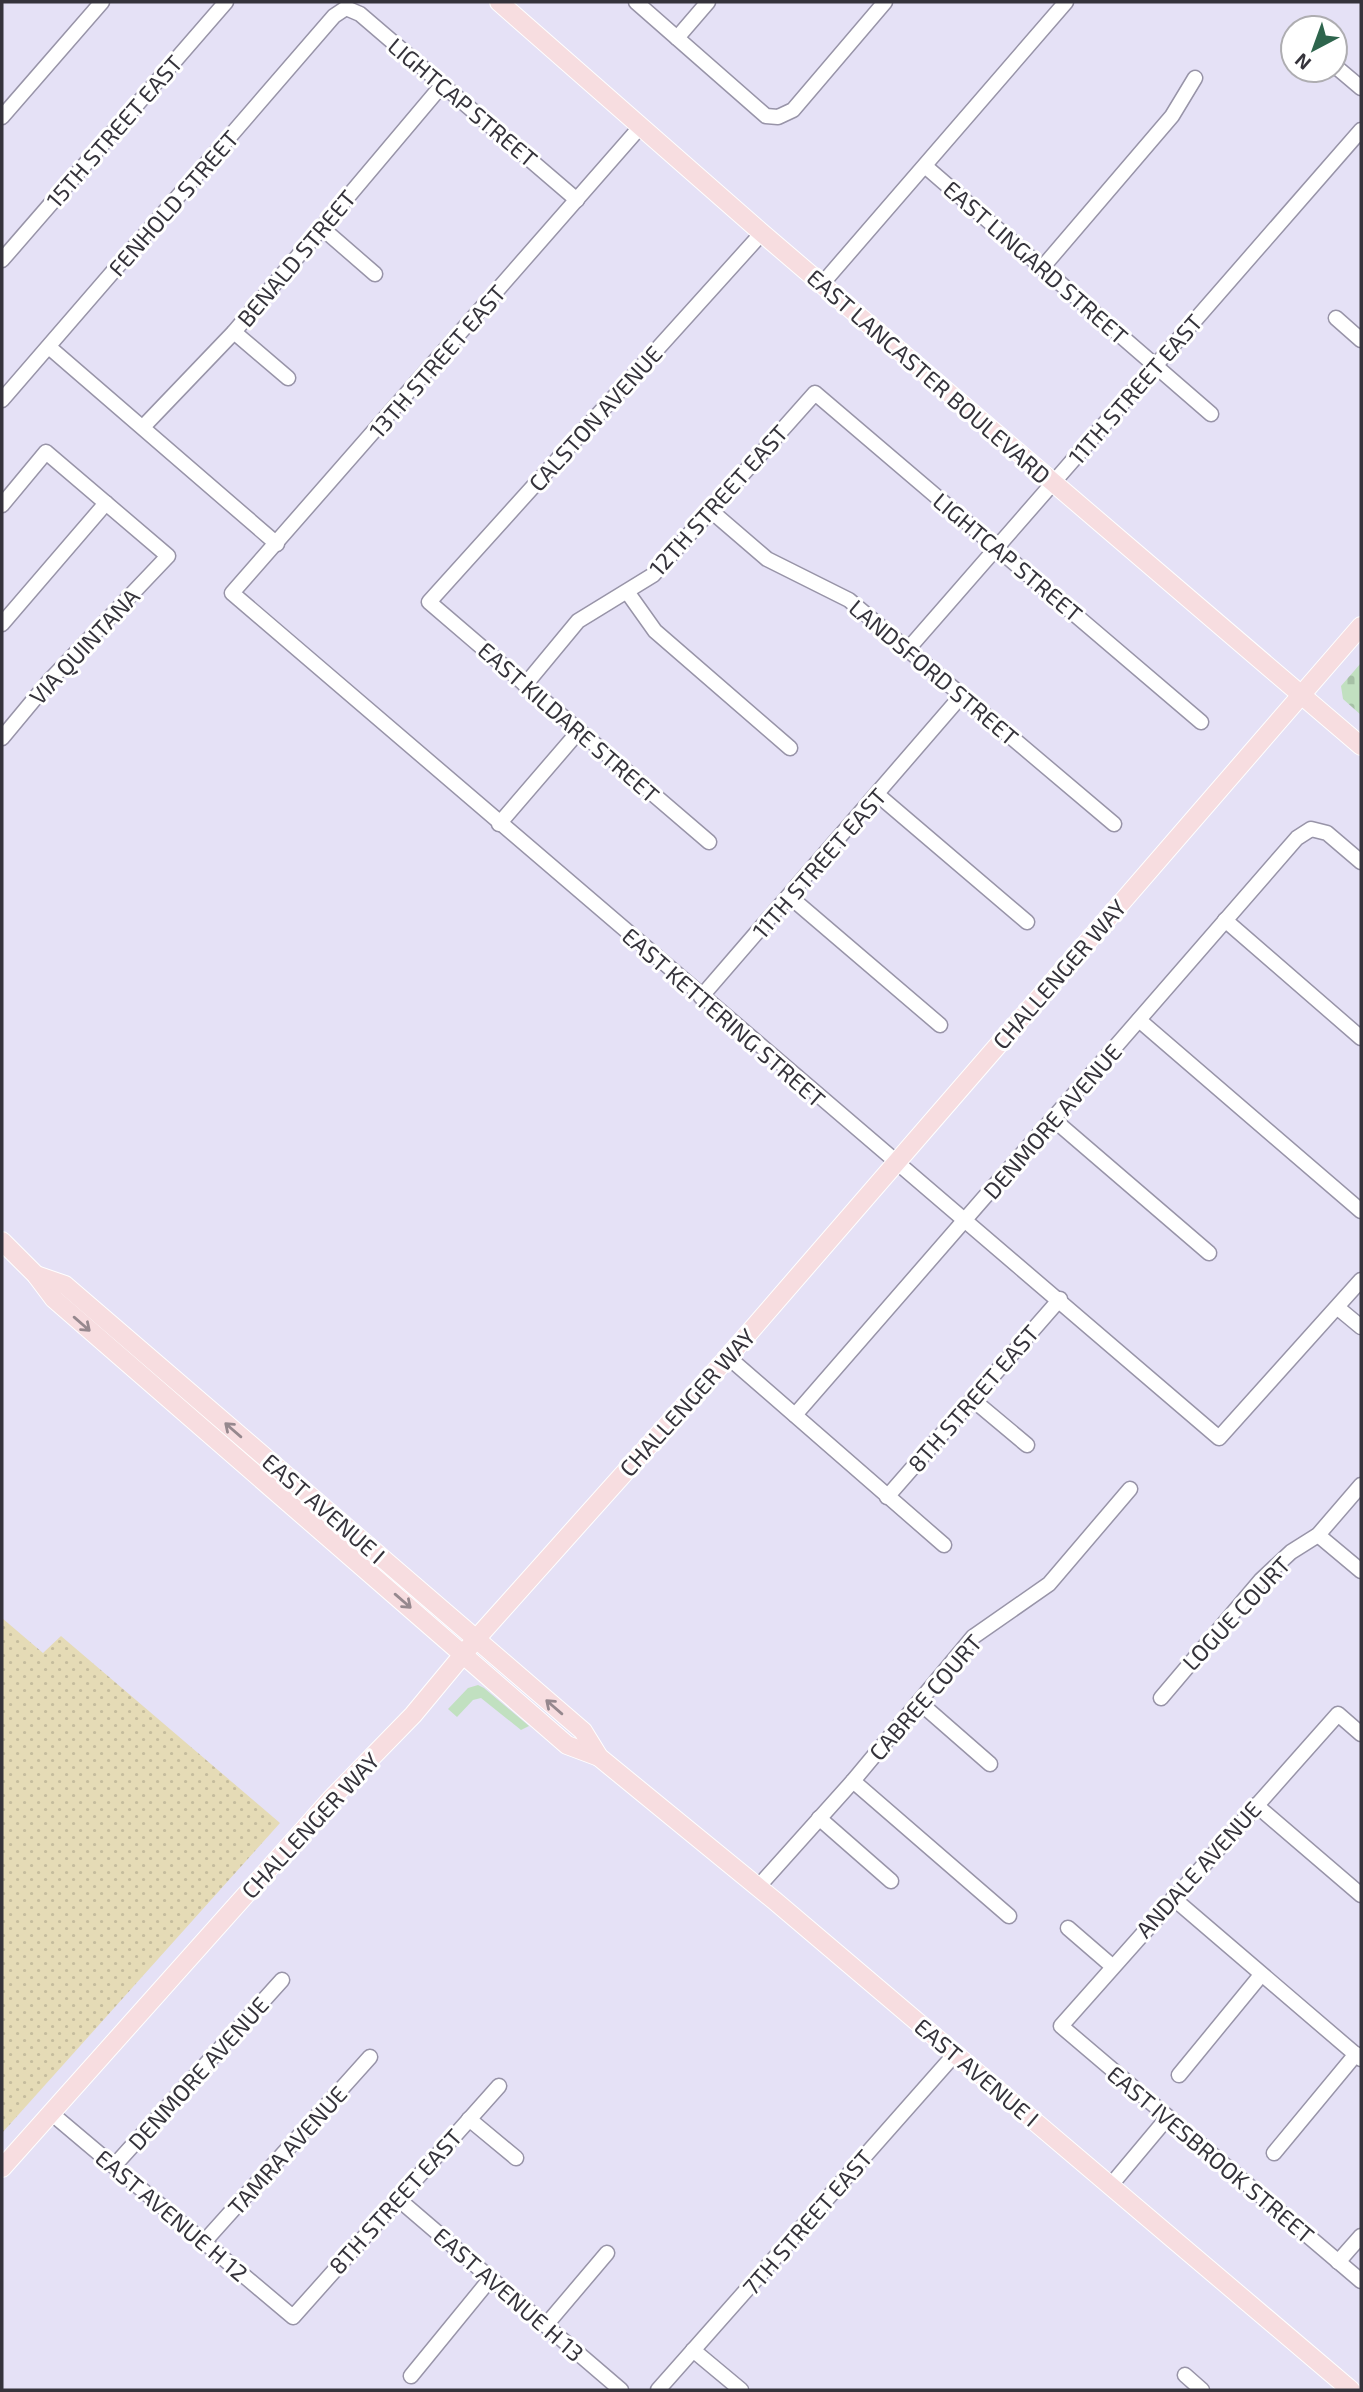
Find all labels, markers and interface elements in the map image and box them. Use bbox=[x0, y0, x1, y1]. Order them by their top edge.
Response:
north arrow bbox=[1279, 14, 1349, 84]
street label: LIGHTCAP STREET bbox=[383, 31, 543, 173]
street label: 15TH STREET EAST bbox=[40, 49, 188, 213]
text: N bbox=[1290, 49, 1315, 75]
street label: FENHOLD STREET bbox=[102, 124, 244, 282]
street label: EAST LINGARD STREET bbox=[938, 174, 1134, 350]
street label: BENALD STREET bbox=[231, 184, 361, 332]
street label: EAST LANCASTER BOULEVARD bbox=[802, 263, 1056, 489]
street label: 13TH STREET EAST bbox=[363, 279, 511, 443]
street label: 11TH STREET EAST bbox=[1062, 308, 1208, 470]
street label: CALSTON AVENUE bbox=[522, 339, 668, 497]
street label: 12TH STREET EAST bbox=[643, 419, 793, 581]
street label: LIGHTCAP STREET bbox=[928, 486, 1088, 628]
street label: VIA QUINTANA bbox=[23, 582, 145, 710]
street label: LANDSFORD STREET bbox=[844, 593, 1024, 751]
street label: EAST KILDARE STREET bbox=[473, 636, 665, 808]
street label: 11TH STREET EAST bbox=[746, 782, 892, 944]
street label: CHALLENGER WAY bbox=[986, 893, 1132, 1055]
street label: EAST KETTERING STREET bbox=[617, 921, 831, 1113]
street label: DENMORE AVENUE bbox=[977, 1038, 1127, 1204]
one-way arrow bbox=[73, 1316, 91, 1332]
street label: 8TH STREET EAST bbox=[902, 1319, 1044, 1477]
street label: CHALLENGER WAY bbox=[613, 1322, 761, 1482]
one-way arrow bbox=[225, 1422, 243, 1438]
street label: EAST AVENUE I bbox=[257, 1447, 391, 1569]
street label: LOGUE COURT bbox=[1176, 1550, 1296, 1676]
one-way arrow bbox=[394, 1593, 412, 1609]
street label: CABREE COURT bbox=[863, 1628, 987, 1766]
one-way arrow bbox=[545, 1699, 563, 1715]
street label: CHALLENGER WAY bbox=[235, 1746, 385, 1904]
street label: ANDALE AVENUE bbox=[1129, 1795, 1267, 1943]
street label: DENMORE AVENUE bbox=[122, 1991, 274, 2155]
street label: EAST AVENUE I bbox=[909, 2012, 1045, 2132]
street label: EAST IVESBROOK STREET bbox=[1102, 2059, 1320, 2249]
street label: TAMRA AVENUE bbox=[222, 2080, 352, 2220]
street label: 8TH STREET EAST bbox=[323, 2123, 467, 2279]
street label: EAST AVENUE H 12 bbox=[90, 2143, 254, 2287]
street label: 7TH STREET EAST bbox=[736, 2144, 878, 2300]
street label: EAST AVENUE H 13 bbox=[428, 2221, 590, 2367]

